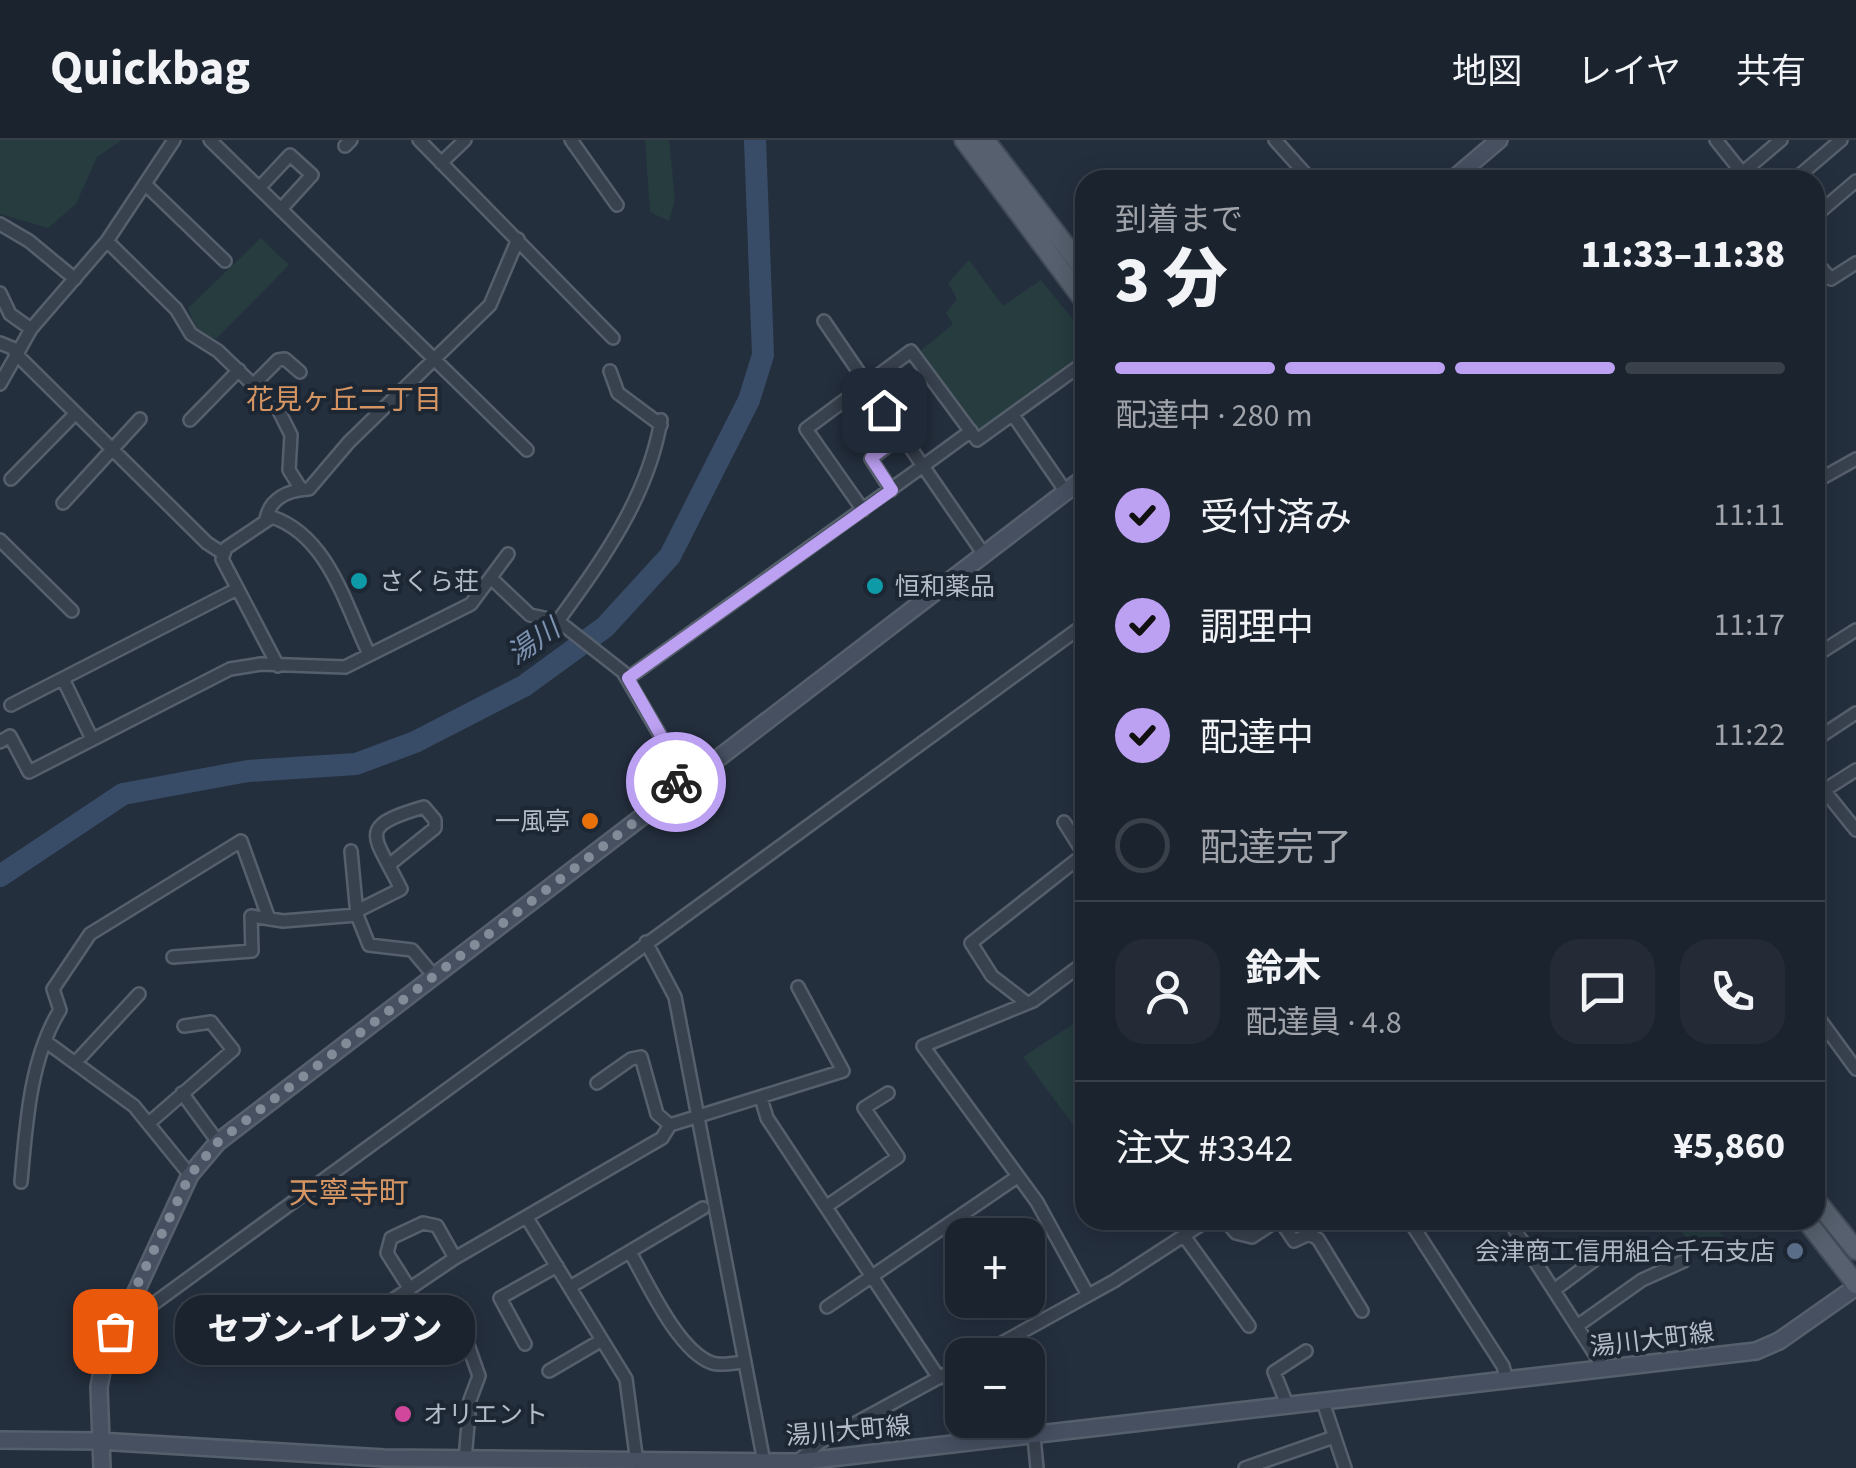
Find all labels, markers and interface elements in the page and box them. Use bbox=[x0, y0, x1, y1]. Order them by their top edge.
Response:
text: Quickbag bbox=[50, 35, 250, 103]
text: 地図 bbox=[1452, 47, 1522, 97]
text: レイヤ bbox=[1577, 47, 1681, 97]
text: 共有 bbox=[1736, 47, 1806, 97]
text: 到着まで bbox=[1115, 197, 1243, 243]
text: 11:33–11:38 bbox=[1581, 228, 1785, 282]
text: 3 分 bbox=[1115, 234, 1228, 327]
pin bbox=[842, 368, 927, 453]
district label: 花見ヶ丘二丁目 bbox=[246, 380, 442, 420]
icon: home bbox=[857, 383, 912, 438]
text: 配達中 · 280 m bbox=[1115, 393, 1312, 439]
icon: check bbox=[1115, 488, 1170, 543]
text: 受付済み bbox=[1200, 491, 1352, 545]
text: 11:11 bbox=[1713, 492, 1785, 538]
place label: さくら荘 bbox=[379, 564, 479, 600]
place label: 恒和薬品 bbox=[895, 569, 995, 605]
marker: さくら荘 bbox=[348, 570, 370, 592]
marker: 恒和薬品 bbox=[864, 575, 886, 597]
icon: check bbox=[1115, 598, 1170, 653]
text: 調理中 bbox=[1200, 601, 1314, 655]
text: 11:17 bbox=[1713, 602, 1785, 648]
water label: 湯川 bbox=[499, 608, 570, 674]
icon: check bbox=[1115, 708, 1170, 763]
text: 配達中 bbox=[1200, 711, 1314, 765]
text: 11:22 bbox=[1713, 712, 1785, 758]
courier bbox=[626, 732, 726, 832]
icon: bike bbox=[649, 755, 704, 810]
place label: 一風亭 bbox=[495, 804, 570, 840]
marker: 一風亭 bbox=[579, 810, 601, 832]
text: 配達完了 bbox=[1200, 821, 1352, 875]
button: person bbox=[1115, 939, 1220, 1044]
button: chat bbox=[1550, 939, 1655, 1044]
button: phone bbox=[1680, 939, 1785, 1044]
text: 鈴木 bbox=[1245, 942, 1321, 996]
text: 配達員 · 4.8 bbox=[1245, 1000, 1402, 1046]
text: ¥5,860 bbox=[1673, 1119, 1785, 1173]
text: 注文 #3342 bbox=[1115, 1122, 1293, 1176]
district label: 天寧寺町 bbox=[289, 1172, 409, 1215]
map controls bbox=[945, 1218, 1045, 1438]
button: + bbox=[945, 1218, 1045, 1318]
place label: 会津商工信用組合千石支店 bbox=[1475, 1234, 1775, 1270]
marker: 会津商工信用組合千石支店 bbox=[1784, 1240, 1806, 1262]
pin bbox=[73, 1289, 158, 1374]
callout: セブン-イレブン bbox=[175, 1296, 475, 1366]
icon: bag bbox=[88, 1304, 143, 1359]
text: セブン-イレブン bbox=[208, 1307, 442, 1353]
street label: 湯川大町線 bbox=[1588, 1315, 1716, 1365]
button: − bbox=[945, 1338, 1045, 1438]
place label: オリエント bbox=[423, 1397, 548, 1433]
marker: オリエント bbox=[392, 1403, 414, 1425]
street label: 湯川大町線 bbox=[784, 1408, 912, 1454]

